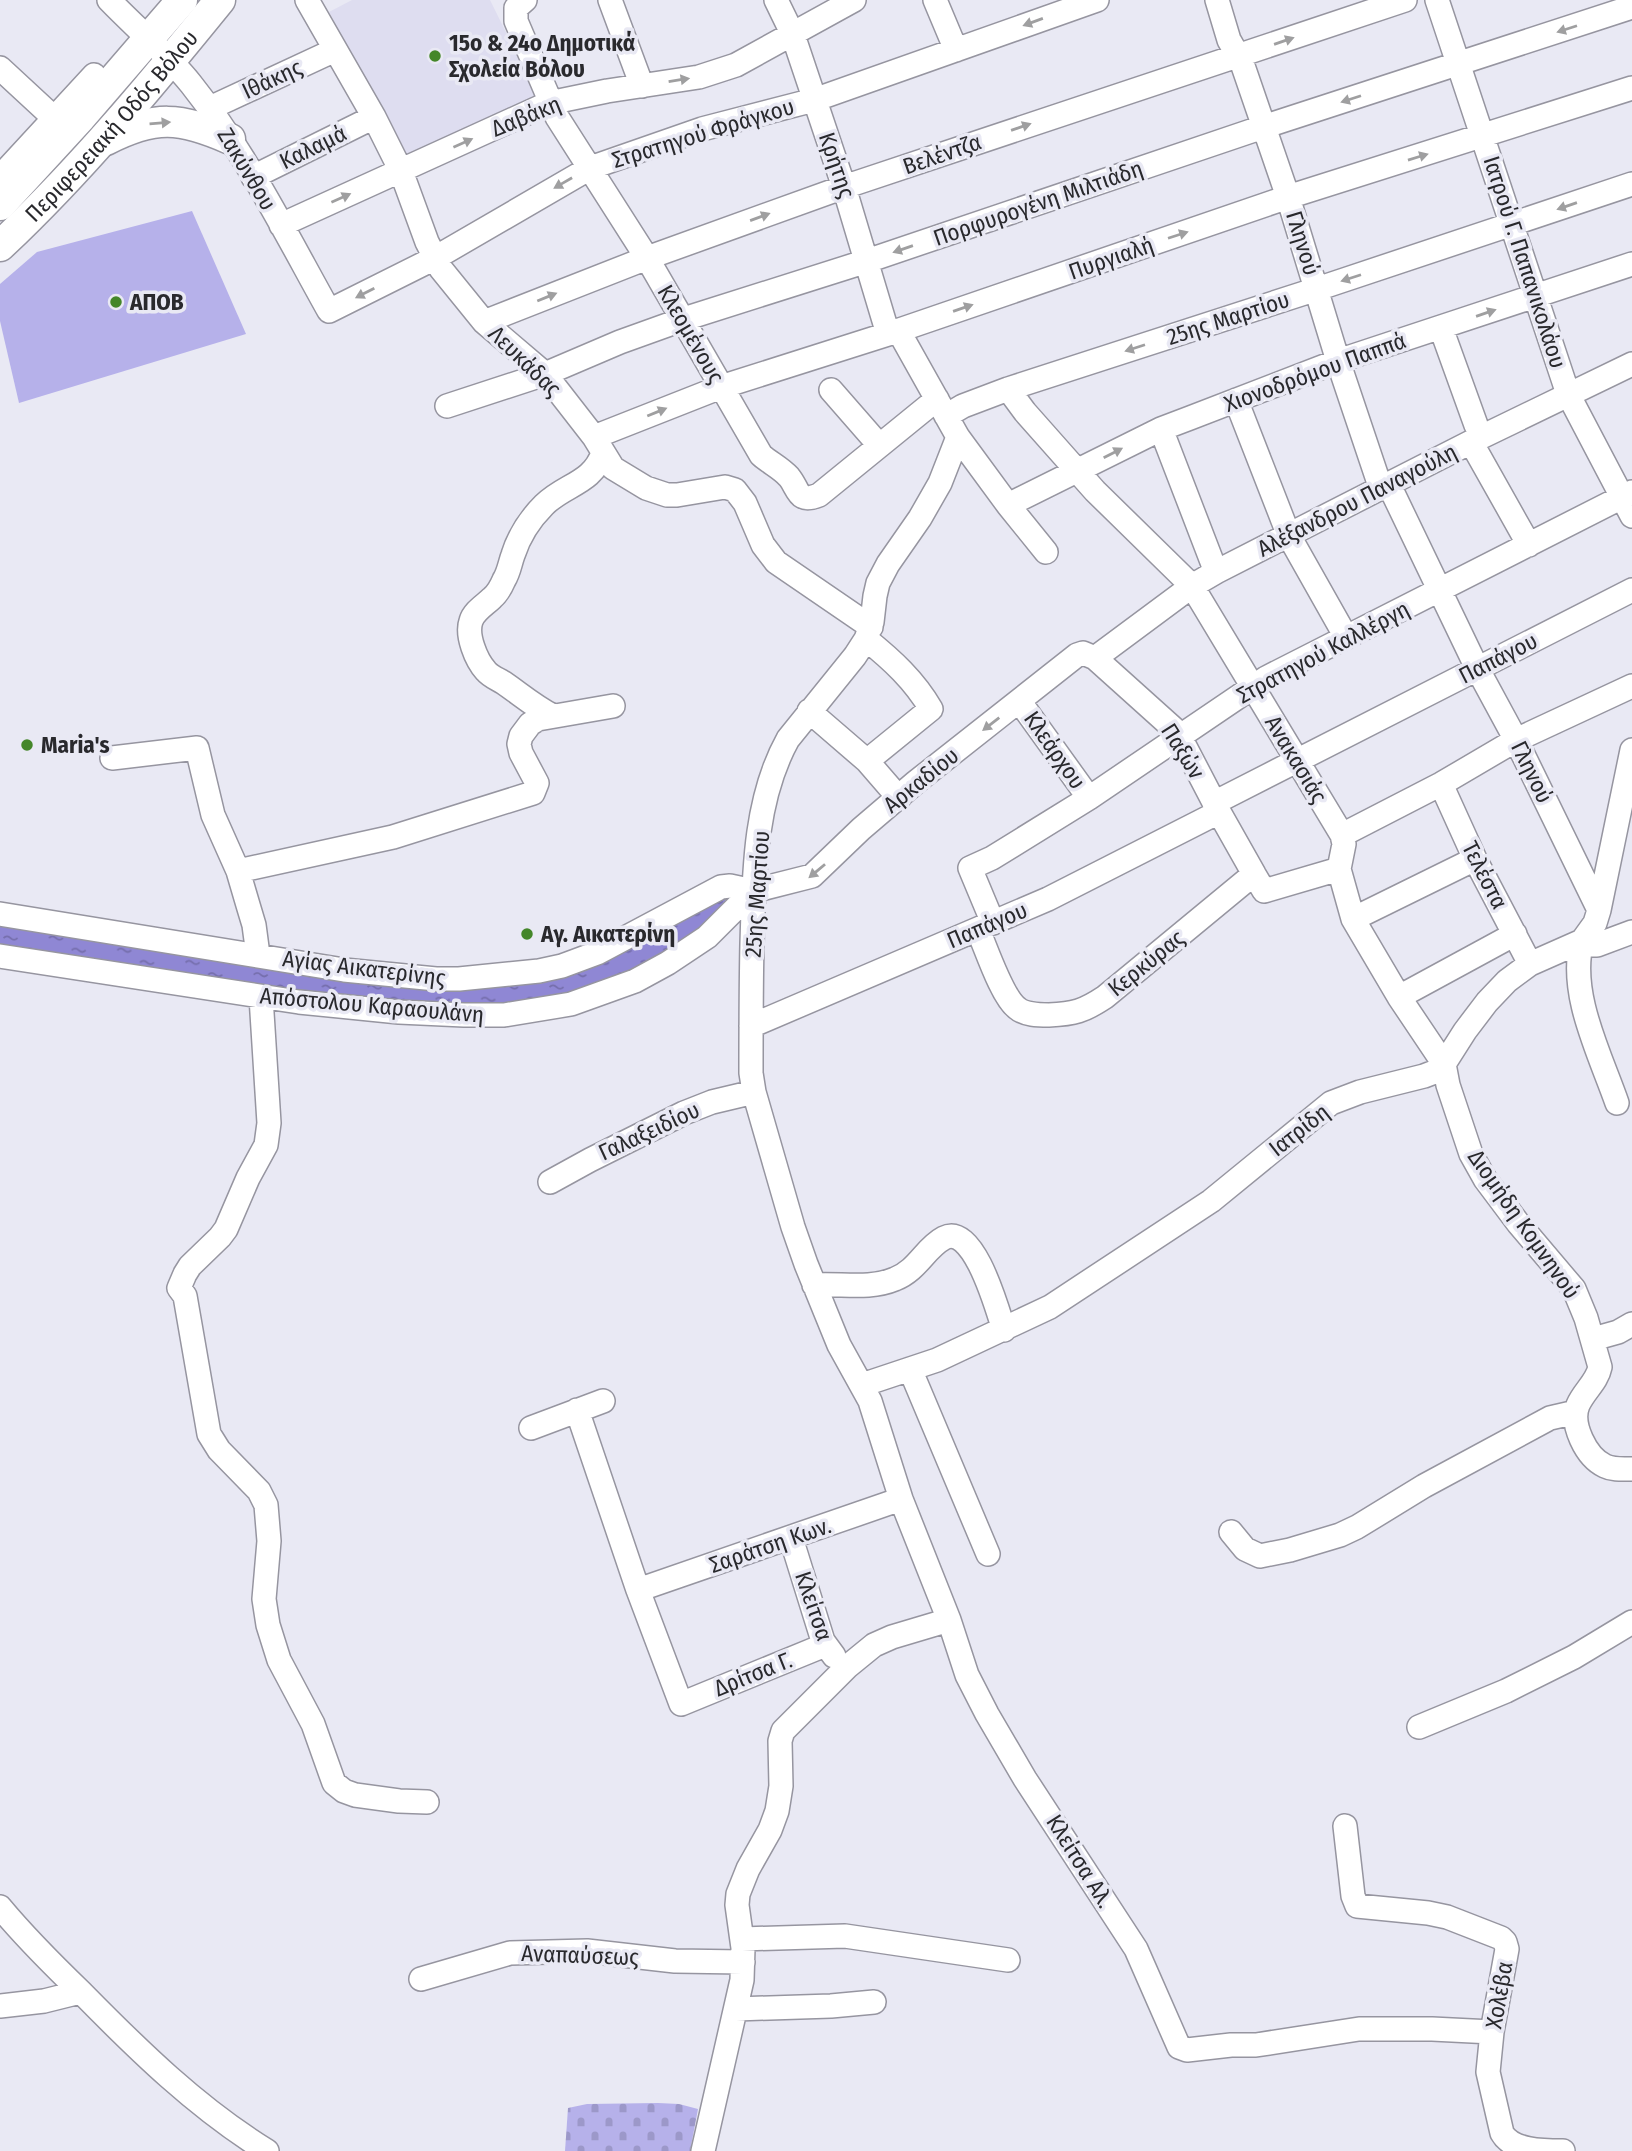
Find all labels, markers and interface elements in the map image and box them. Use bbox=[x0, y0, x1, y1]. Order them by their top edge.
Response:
one-way arrow bbox=[1022, 17, 1043, 28]
street label: Περιφερειακή Οδός Βόλου bbox=[19, 24, 204, 228]
one-way arrow bbox=[1557, 24, 1578, 34]
place label: 15ο & 24ο Δημοτικά Σχολεία Βόλου bbox=[449, 29, 636, 83]
one-way arrow bbox=[1274, 35, 1295, 46]
marker: 15ο & 24ο Δημοτικά Σχολεία Βόλου bbox=[427, 48, 443, 64]
street label: Ιθάκης bbox=[238, 53, 307, 105]
one-way arrow bbox=[669, 74, 691, 85]
street label: Δαβάκη bbox=[487, 89, 565, 143]
street label: Στρατηγού Φράγκου bbox=[609, 92, 797, 174]
one-way arrow bbox=[1340, 94, 1361, 105]
one-way arrow bbox=[149, 117, 171, 128]
street label: Καλαμά bbox=[275, 119, 351, 175]
one-way arrow bbox=[1011, 121, 1032, 132]
street label: Ζακύνθου bbox=[212, 123, 282, 215]
street label: Κρήτης bbox=[813, 128, 861, 202]
street label: Βελέντζα bbox=[899, 128, 985, 180]
one-way arrow bbox=[453, 137, 473, 149]
one-way arrow bbox=[1407, 151, 1428, 162]
street label: Ιατρού Γ. Παπανικολάου bbox=[1477, 152, 1573, 372]
street label: Πορφυρογένη Μιλτιάδη bbox=[930, 154, 1146, 252]
one-way arrow bbox=[554, 177, 573, 189]
one-way arrow bbox=[330, 192, 351, 203]
one-way arrow bbox=[1557, 201, 1578, 212]
street label: Γληνού bbox=[1280, 208, 1326, 278]
one-way arrow bbox=[749, 211, 770, 222]
one-way arrow bbox=[1168, 229, 1189, 240]
street label: Πυργιαλή bbox=[1065, 230, 1157, 286]
one-way arrow bbox=[892, 244, 913, 255]
one-way arrow bbox=[1341, 273, 1362, 284]
street label: Κλεομένους bbox=[652, 280, 731, 389]
street label: 25ης Μαρτίου bbox=[1163, 285, 1293, 351]
one-way arrow bbox=[354, 287, 374, 299]
place label: ΑΠΟΒ bbox=[129, 288, 184, 316]
one-way arrow bbox=[537, 292, 558, 303]
marker: ΑΠΟΒ bbox=[108, 294, 124, 310]
one-way arrow bbox=[952, 302, 973, 313]
one-way arrow bbox=[1476, 307, 1497, 318]
street label: Λευκάδας bbox=[483, 320, 567, 403]
street label: Χιονοδρόμου Παππά bbox=[1220, 326, 1410, 418]
one-way arrow bbox=[1124, 343, 1145, 354]
one-way arrow bbox=[647, 407, 668, 418]
street label: Αλέξανδρου Παναγούλη bbox=[1252, 437, 1462, 563]
one-way arrow bbox=[1103, 448, 1123, 459]
street label: Στρατηγού Καλλέργη bbox=[1232, 595, 1414, 709]
street label: Παπάγου bbox=[1454, 626, 1542, 690]
street label: Κλεάρχου bbox=[1018, 706, 1092, 794]
street label: Ανακασιάς bbox=[1259, 710, 1333, 808]
one-way arrow bbox=[982, 717, 1000, 731]
street label: Παξών bbox=[1155, 718, 1211, 784]
place label: Maria's bbox=[41, 731, 110, 759]
street label: Γληνού bbox=[1505, 736, 1559, 808]
marker: Maria's bbox=[19, 737, 35, 753]
street label: Αρκαδίου bbox=[878, 741, 964, 819]
street label: 25ης Μαρτίου bbox=[739, 830, 775, 958]
street label: Τελέστα bbox=[1456, 836, 1514, 914]
one-way arrow bbox=[808, 863, 826, 879]
street label: Παπάγου bbox=[943, 896, 1031, 954]
place label: Αγ. Αικατερίνη bbox=[540, 920, 675, 948]
street label: Κερκύρας bbox=[1102, 924, 1190, 1002]
marker: Αγ. Αικατερίνη bbox=[519, 926, 535, 942]
street label: Αγίας Αικατερίνης bbox=[281, 944, 447, 992]
street label: Απόστολου Καραουλάνη bbox=[259, 981, 485, 1029]
street label: Γαλαξειδίου bbox=[594, 1095, 704, 1167]
street label: Ιατρίδη bbox=[1263, 1098, 1335, 1162]
street label: Διομήδη Κομνηνού bbox=[1462, 1144, 1586, 1304]
street label: Σαράτση Κων. bbox=[706, 1511, 834, 1579]
street label: Κλείτσα bbox=[789, 1568, 839, 1644]
street label: Δρίτσα Γ. bbox=[710, 1646, 796, 1702]
street label: Κλείτσα Αλ. bbox=[1040, 1809, 1120, 1913]
street label: Αναπαύσεως bbox=[521, 1939, 640, 1971]
street label: Χολέβα bbox=[1479, 1959, 1519, 2031]

